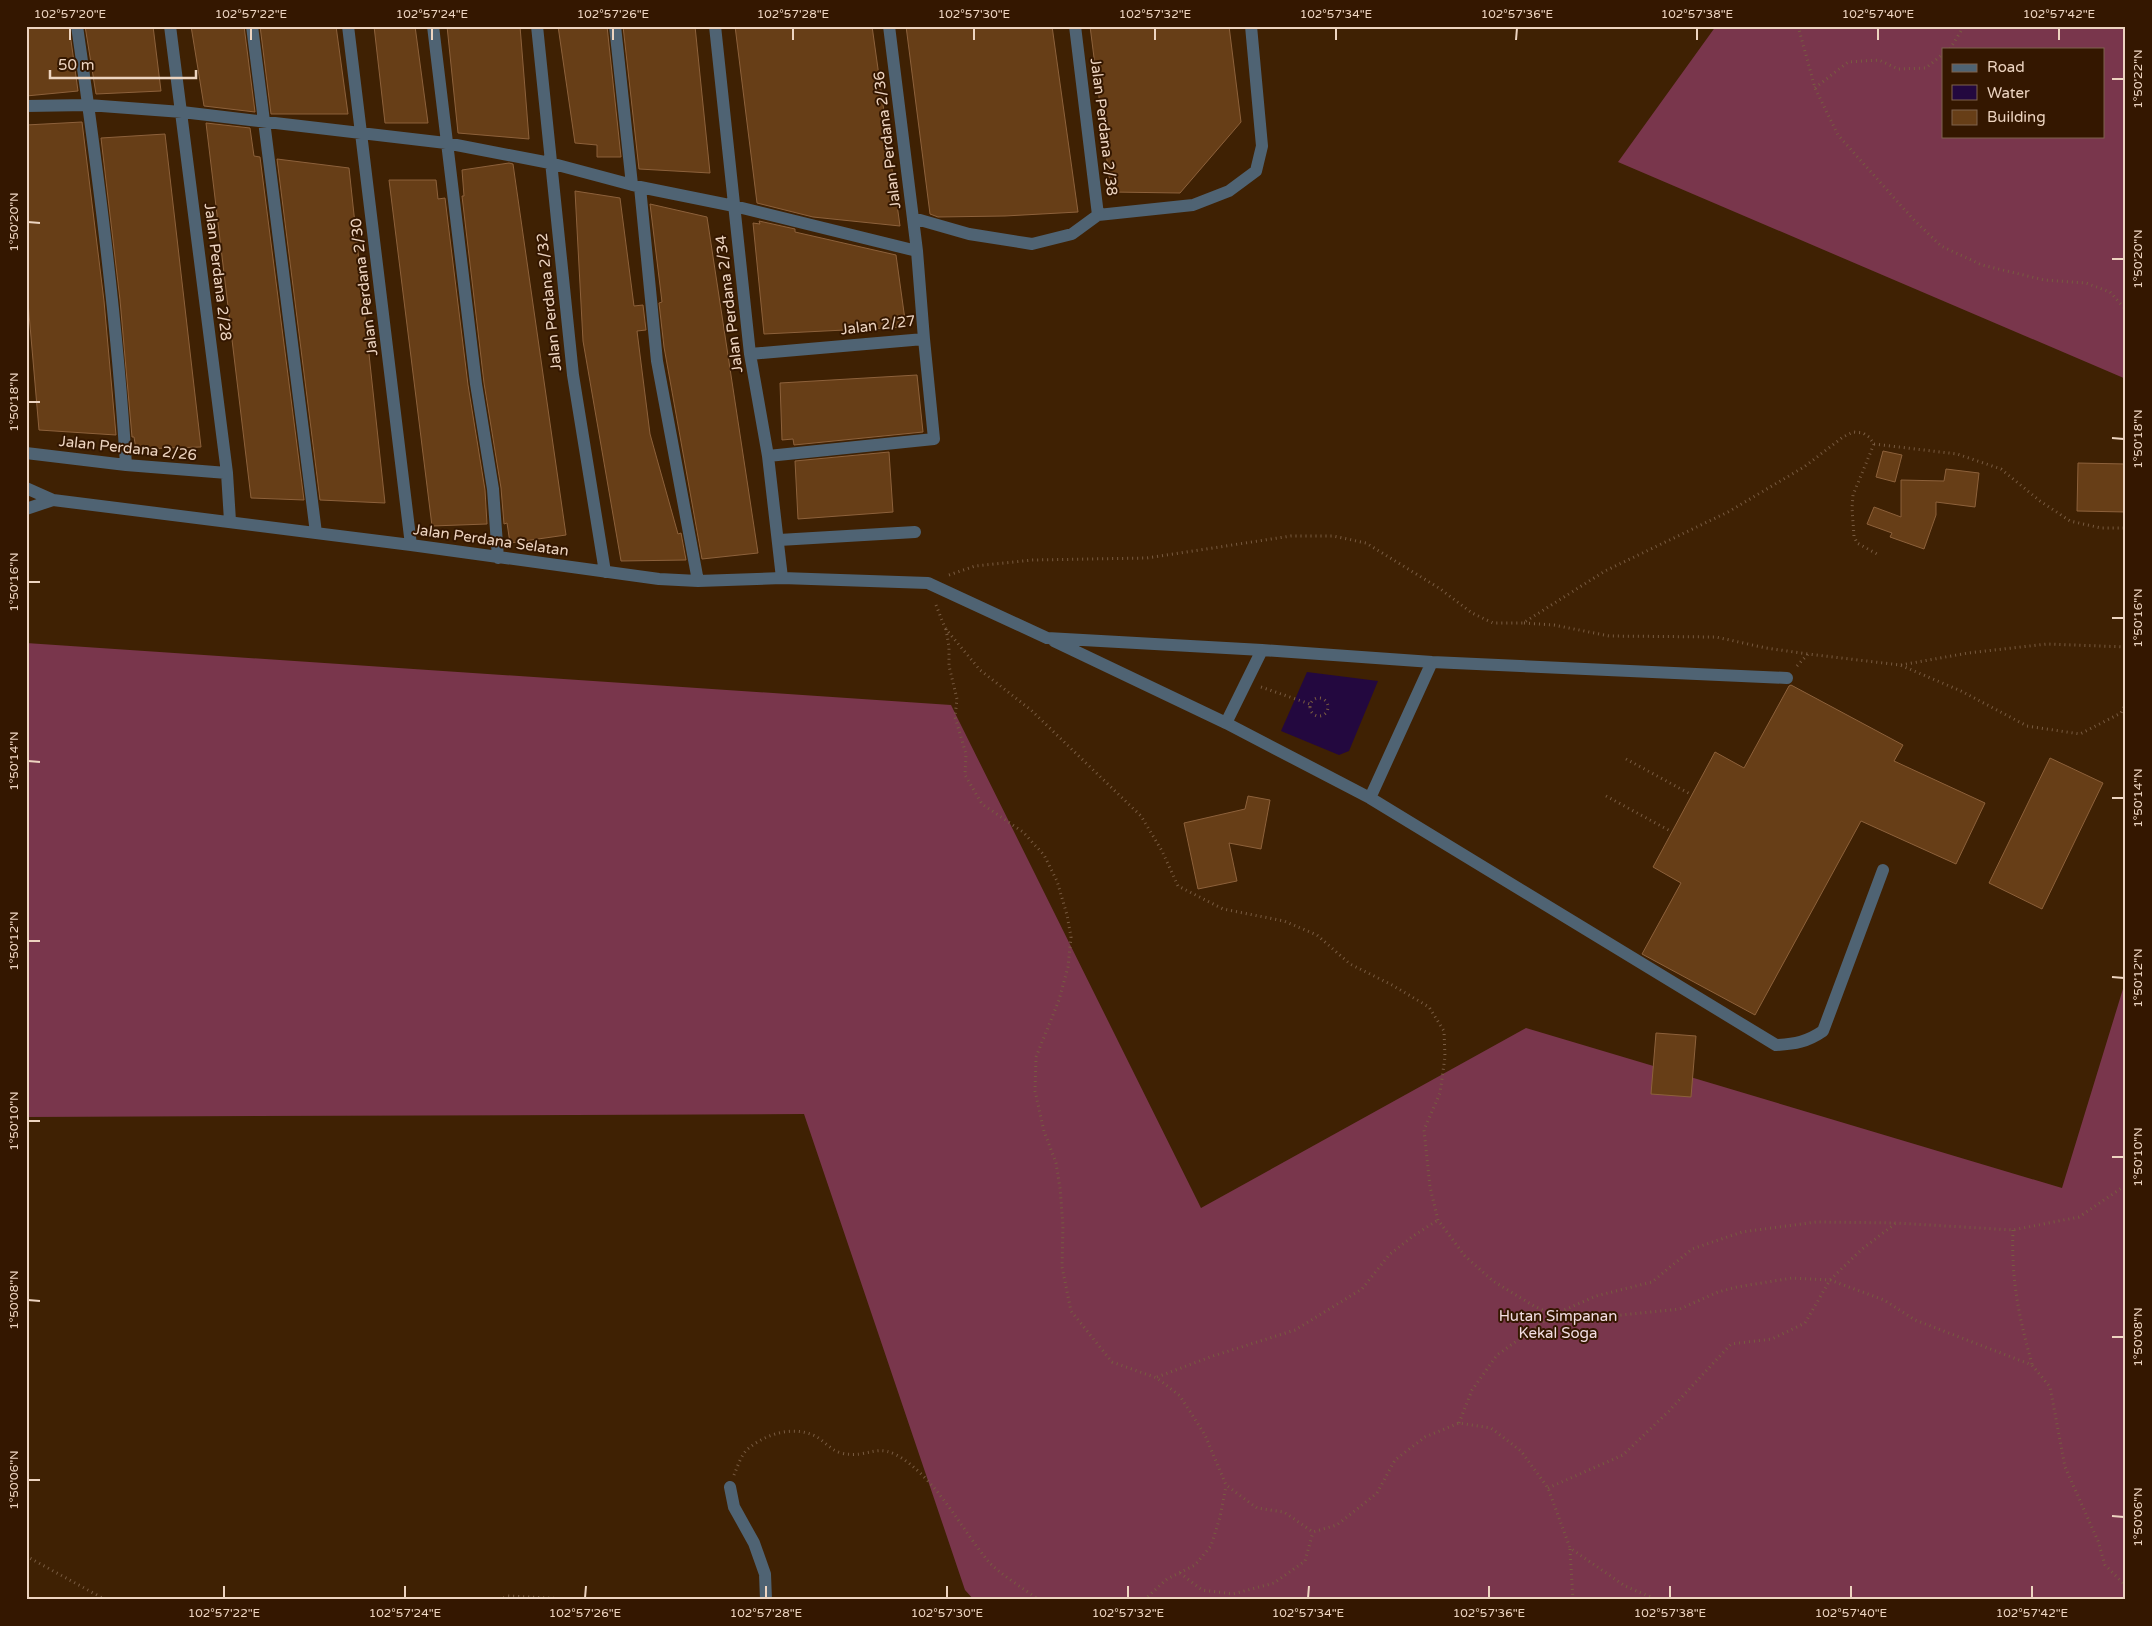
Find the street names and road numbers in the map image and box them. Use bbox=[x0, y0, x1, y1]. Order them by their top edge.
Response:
street label: Jalan Perdana 2/38 bbox=[1087, 57, 1121, 197]
street label: Jalan Perdana 2/36 bbox=[870, 70, 904, 210]
street label: Jalan Perdana 2/28 bbox=[201, 202, 235, 342]
street label: Jalan Perdana 2/30 bbox=[347, 217, 381, 357]
street label: Jalan Perdana 2/32 bbox=[533, 232, 565, 372]
street label: Jalan Perdana 2/34 bbox=[712, 234, 746, 374]
street label: Jalan 2/27 bbox=[839, 311, 917, 339]
street label: Jalan Perdana 2/26 bbox=[58, 432, 198, 464]
street label: Jalan Perdana Selatan bbox=[412, 520, 570, 560]

